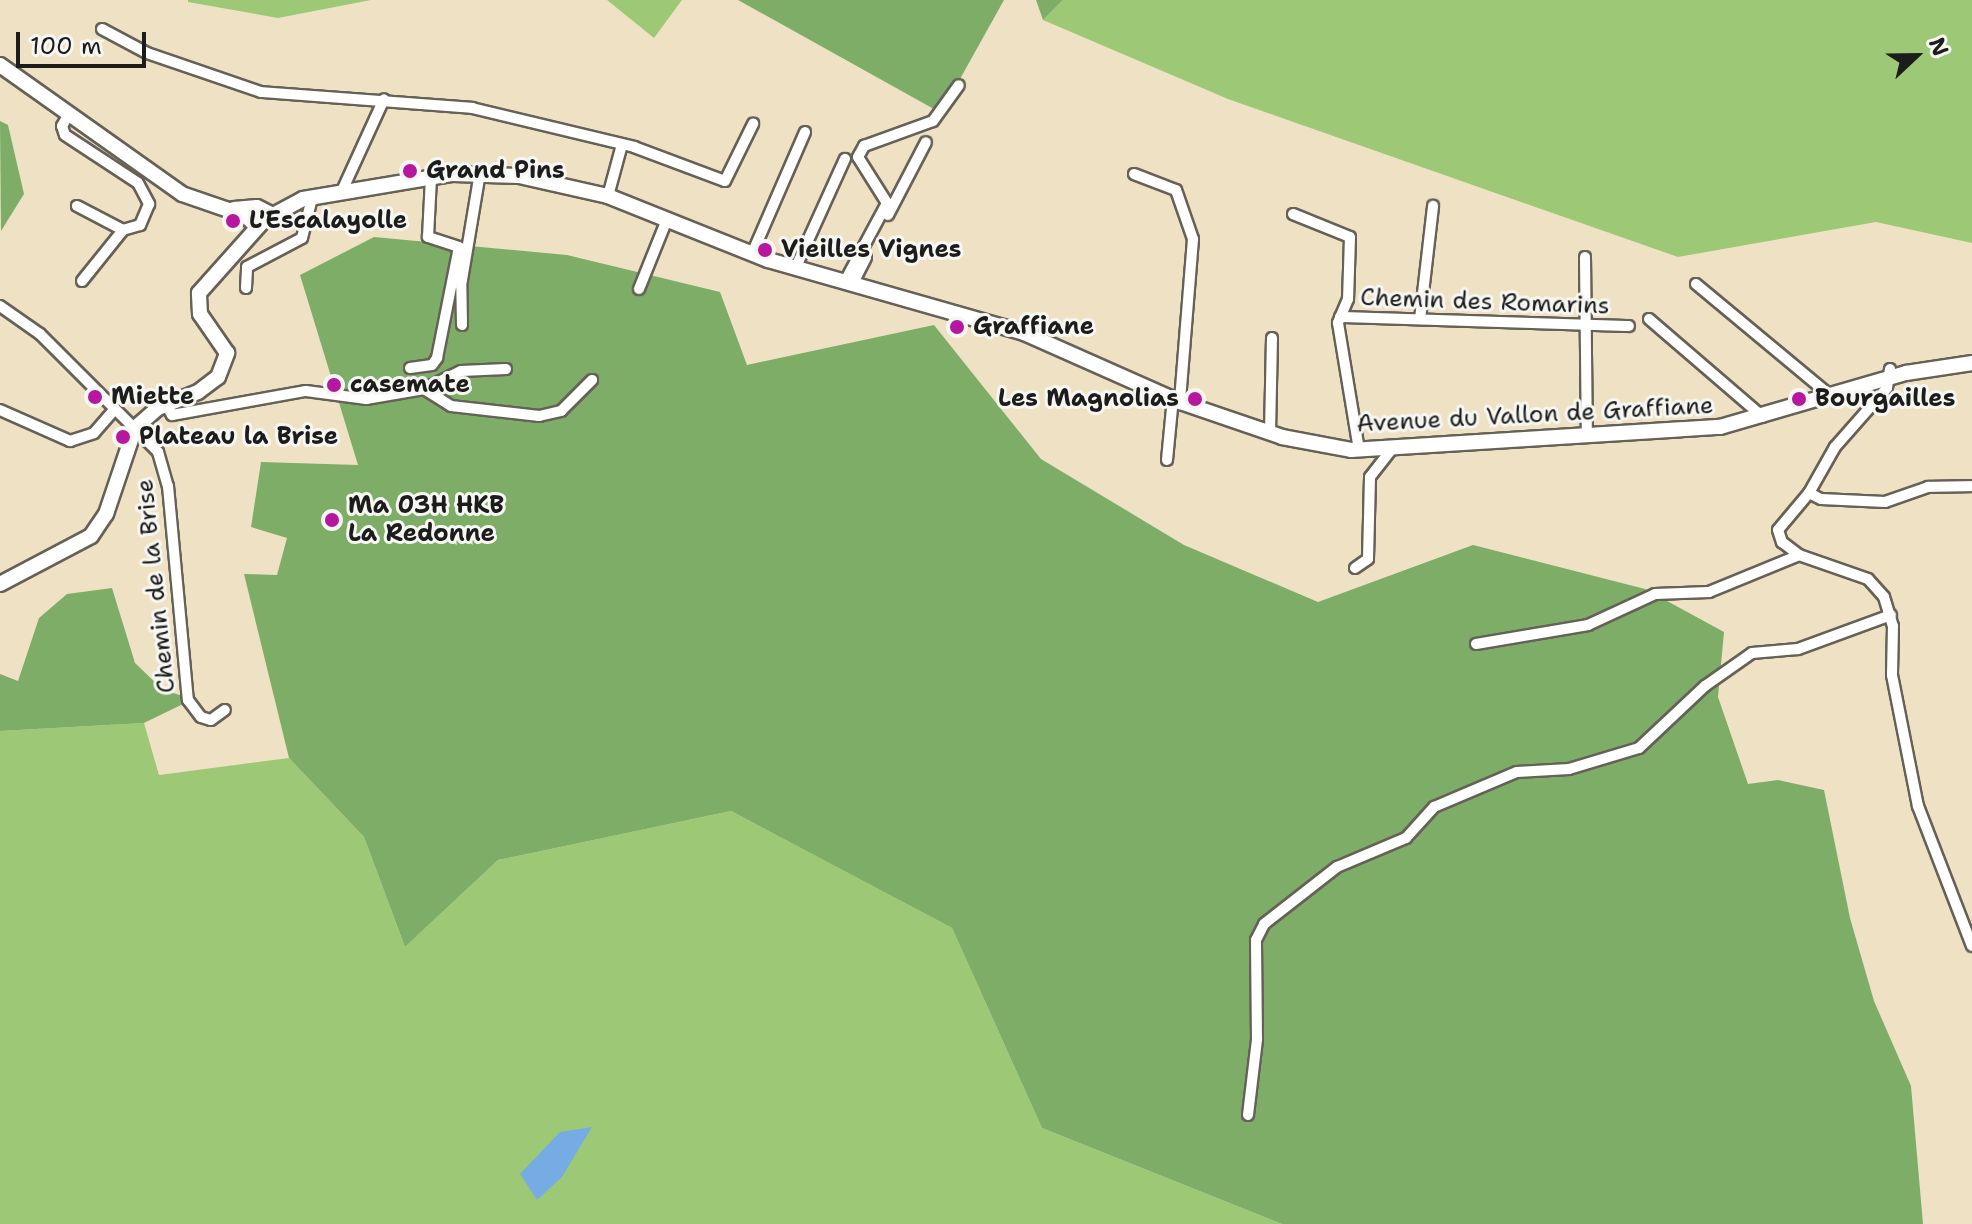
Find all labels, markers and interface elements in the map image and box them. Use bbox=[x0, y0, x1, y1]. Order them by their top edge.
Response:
scale bar bbox=[20, 16, 150, 66]
north arrow bbox=[1876, 16, 1956, 96]
text: 100 m bbox=[30, 30, 102, 62]
text: N bbox=[1922, 33, 1955, 60]
place label: Grand Pins bbox=[426, 157, 565, 185]
marker: Grand Pins bbox=[401, 162, 419, 180]
place label: L'Escalayolle bbox=[249, 207, 407, 235]
marker: L'Escalayolle bbox=[224, 212, 242, 230]
place label: Vieilles Vignes bbox=[781, 236, 961, 264]
marker: Vieilles Vignes bbox=[756, 241, 774, 259]
street label: Chemin des Romarins bbox=[1360, 283, 1610, 321]
place label: Graffiane bbox=[973, 313, 1094, 341]
marker: Graffiane bbox=[948, 318, 966, 336]
place label: casemate bbox=[350, 371, 470, 399]
marker: casemate bbox=[325, 376, 343, 394]
place label: Miette bbox=[111, 383, 195, 411]
place label: Les Magnolias bbox=[998, 385, 1179, 413]
place label: Bourgailles bbox=[1815, 385, 1955, 413]
marker: Miette bbox=[86, 388, 104, 406]
marker: Les Magnolias bbox=[1186, 390, 1204, 408]
marker: Bourgailles bbox=[1790, 390, 1808, 408]
street label: Avenue du Vallon de Graffiane bbox=[1356, 391, 1714, 439]
place label: Plateau la Brise bbox=[139, 423, 338, 451]
marker: Plateau la Brise bbox=[114, 428, 132, 446]
street label: Chemin de la Brise bbox=[130, 478, 182, 694]
place label: Ma 03H HKB La Redonne bbox=[348, 492, 504, 548]
marker: Ma 03H HKB La Redonne bbox=[323, 511, 341, 529]

